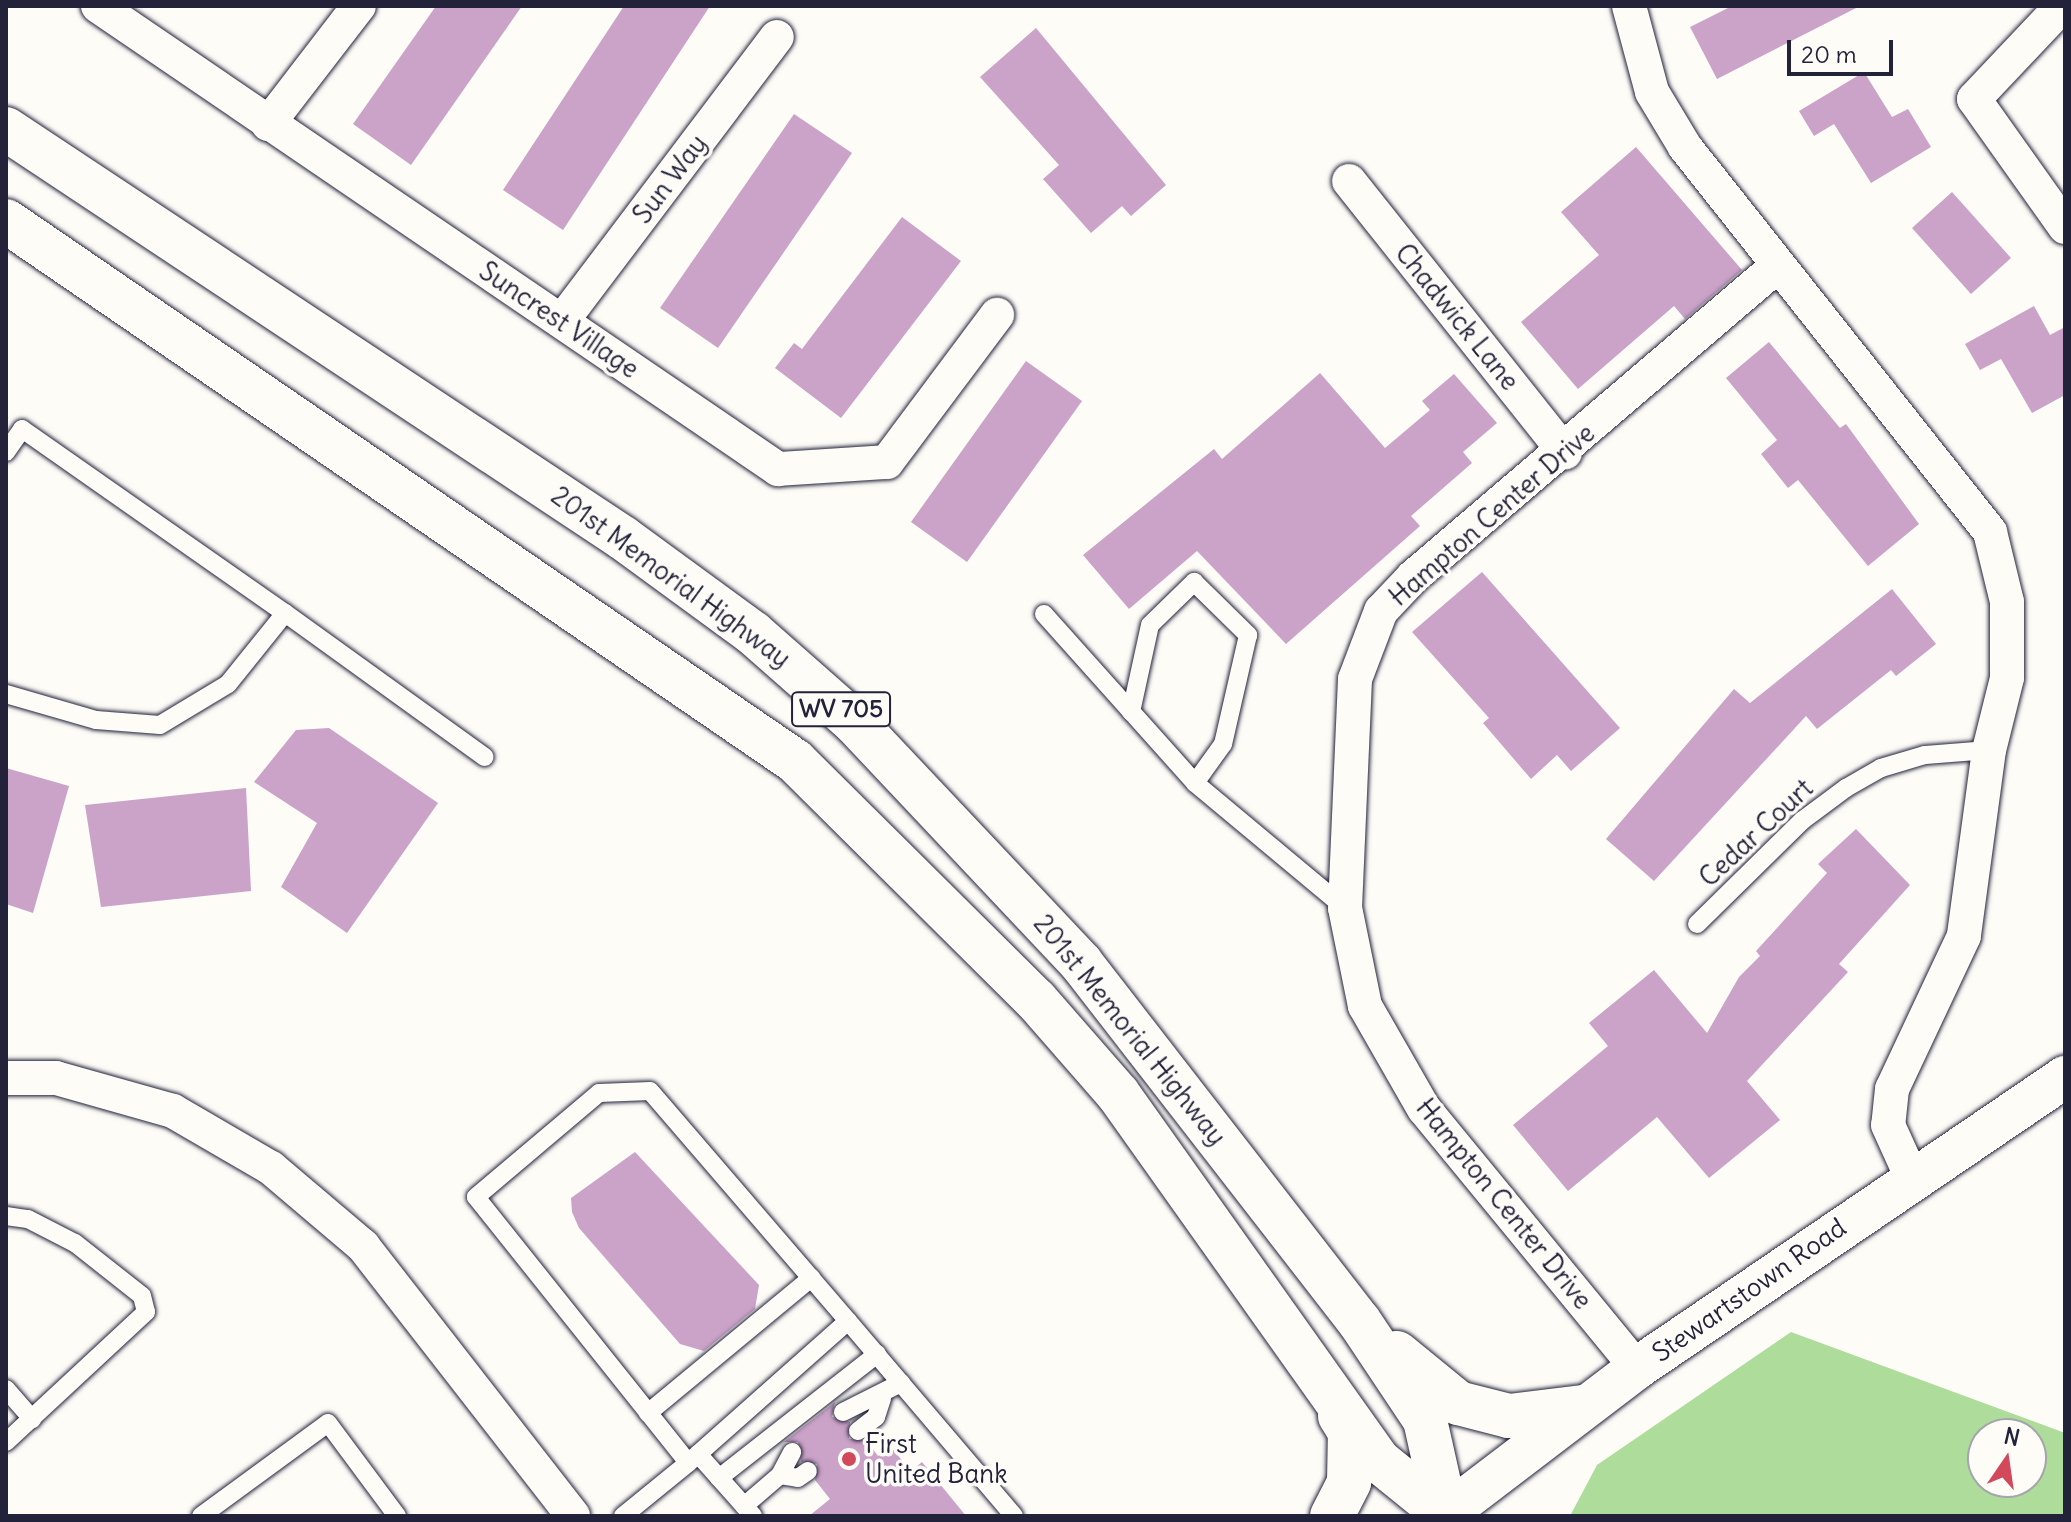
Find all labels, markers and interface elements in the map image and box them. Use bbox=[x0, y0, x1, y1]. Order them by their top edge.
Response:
scale bar bbox=[1791, 24, 1897, 74]
text: 20 m bbox=[1801, 39, 1857, 69]
street label: Sun Way bbox=[627, 128, 713, 230]
street label: Chadwick Lane bbox=[1389, 238, 1525, 396]
street label: Suncrest Village bbox=[473, 255, 645, 385]
street label: Hampton Center Drive bbox=[1383, 417, 1601, 613]
street label: 201st Memorial Highway bbox=[545, 480, 797, 674]
road number: WV 705 bbox=[791, 689, 891, 729]
street label: Cedar Court bbox=[1693, 773, 1819, 893]
street label: 201st Memorial Highway bbox=[1027, 908, 1233, 1152]
street label: Hampton Center Drive bbox=[1410, 1093, 1598, 1315]
street label: Stewartstown Road bbox=[1646, 1212, 1852, 1368]
north arrow bbox=[1967, 1418, 2047, 1498]
text: N bbox=[2001, 1421, 2022, 1452]
place label: First United Bank bbox=[865, 1428, 1008, 1490]
marker: First United Bank bbox=[840, 1450, 858, 1468]

